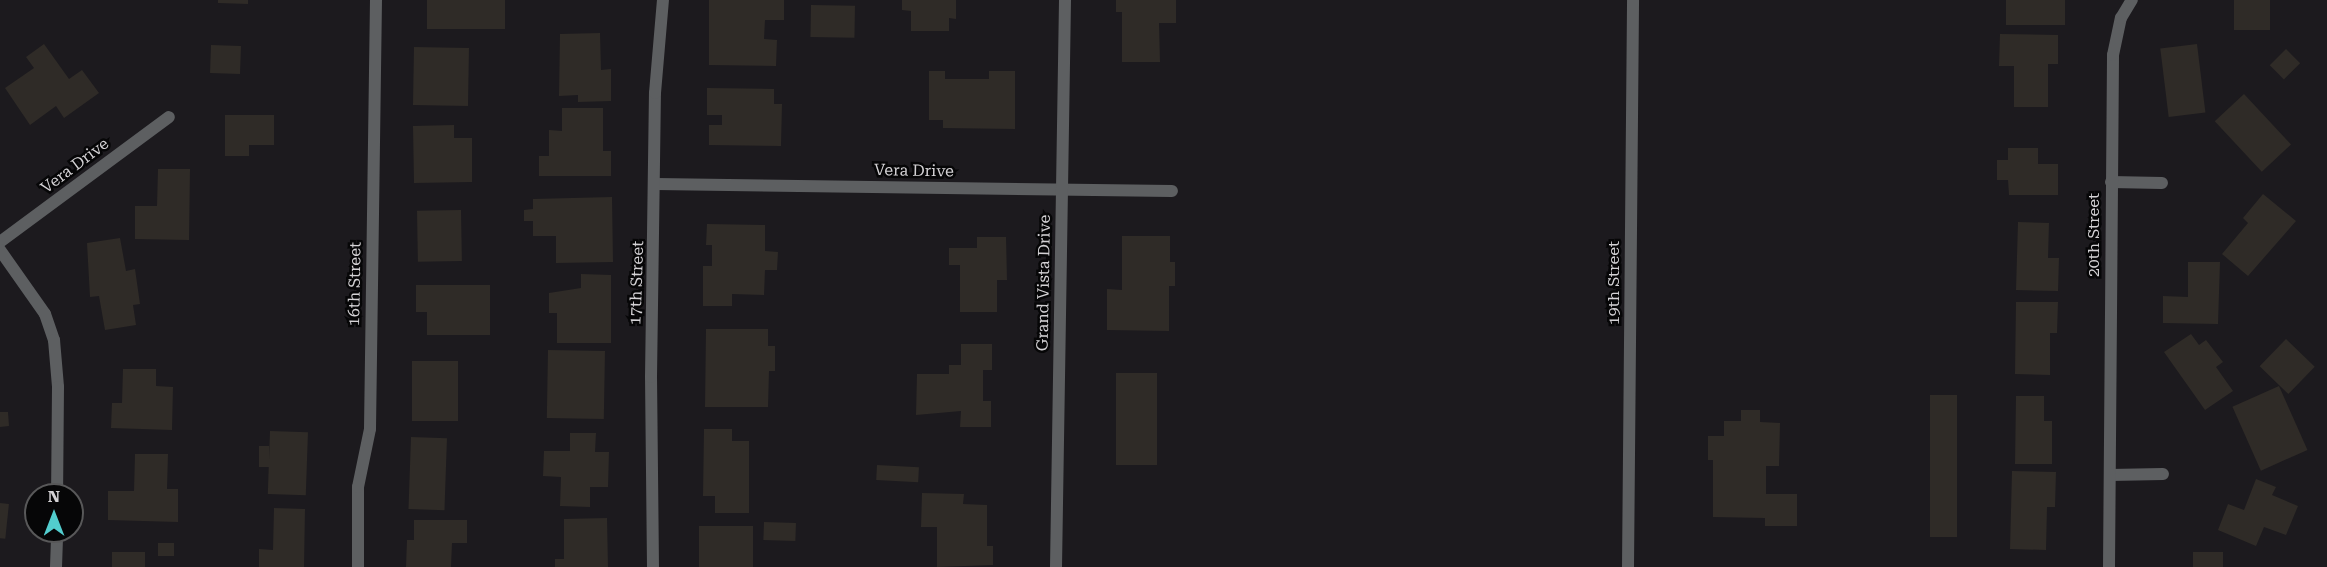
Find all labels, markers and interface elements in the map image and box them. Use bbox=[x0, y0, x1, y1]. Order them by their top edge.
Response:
street label: Vera Drive bbox=[37, 134, 113, 198]
street label: Vera Drive bbox=[874, 161, 954, 181]
street label: 20th Street bbox=[2084, 193, 2104, 277]
street label: Grand Vista Drive bbox=[1033, 215, 1055, 351]
street label: 17th Street bbox=[626, 241, 648, 325]
street label: 19th Street bbox=[1604, 241, 1624, 325]
street label: 16th Street bbox=[345, 242, 365, 326]
north arrow bbox=[24, 483, 84, 543]
text: N bbox=[48, 487, 60, 506]

